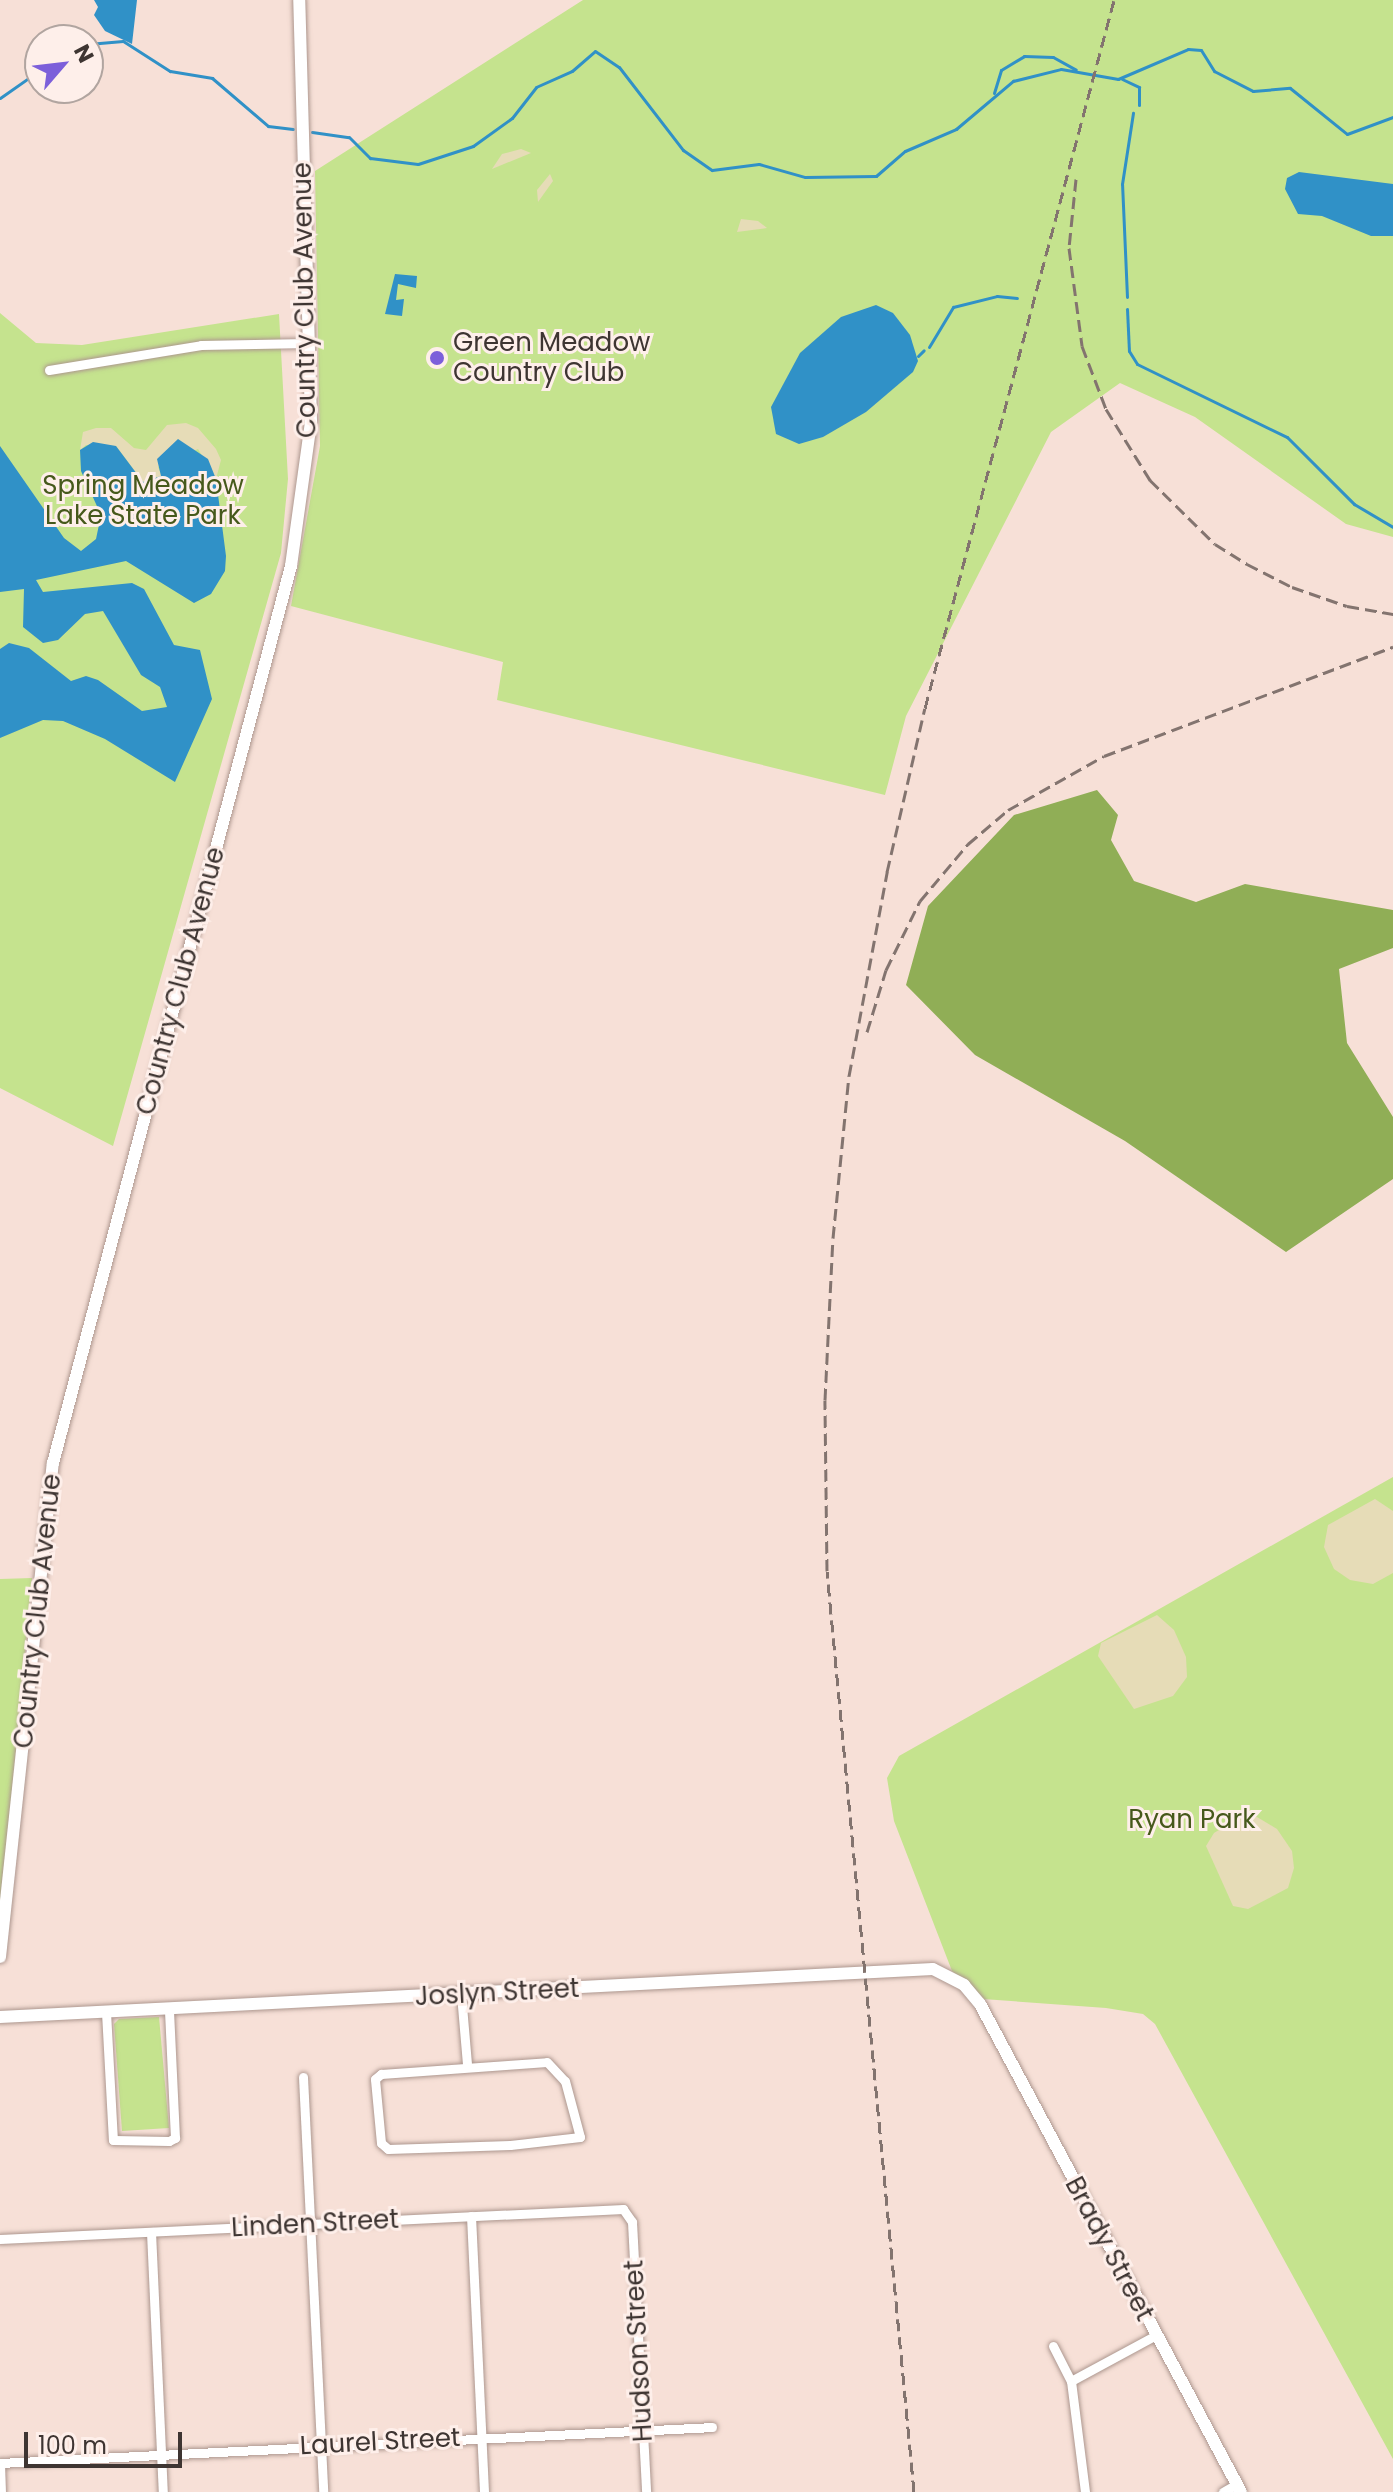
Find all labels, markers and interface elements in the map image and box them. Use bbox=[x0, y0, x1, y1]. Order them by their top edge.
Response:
north arrow bbox=[24, 24, 104, 104]
text: N bbox=[66, 39, 101, 68]
street label: Country Club Avenue bbox=[287, 162, 323, 438]
place label: Green Meadow Country Club bbox=[453, 327, 650, 388]
marker: Green Meadow Country Club bbox=[428, 349, 446, 367]
park label: Spring Meadow Lake State Park bbox=[42, 470, 244, 532]
street label: Country Club Avenue bbox=[130, 844, 232, 1118]
street label: Country Club Avenue bbox=[8, 1472, 68, 1750]
park label: Ryan Park bbox=[1128, 1804, 1256, 1836]
street label: Joslyn Street bbox=[414, 1973, 580, 2013]
street label: Brady Street bbox=[1058, 2172, 1160, 2326]
street label: Linden Street bbox=[230, 2204, 400, 2244]
street label: Hudson Street bbox=[619, 2259, 659, 2443]
scale bar bbox=[28, 2416, 186, 2466]
street label: Laurel Street bbox=[299, 2422, 461, 2462]
text: 100 m bbox=[38, 2429, 107, 2462]

